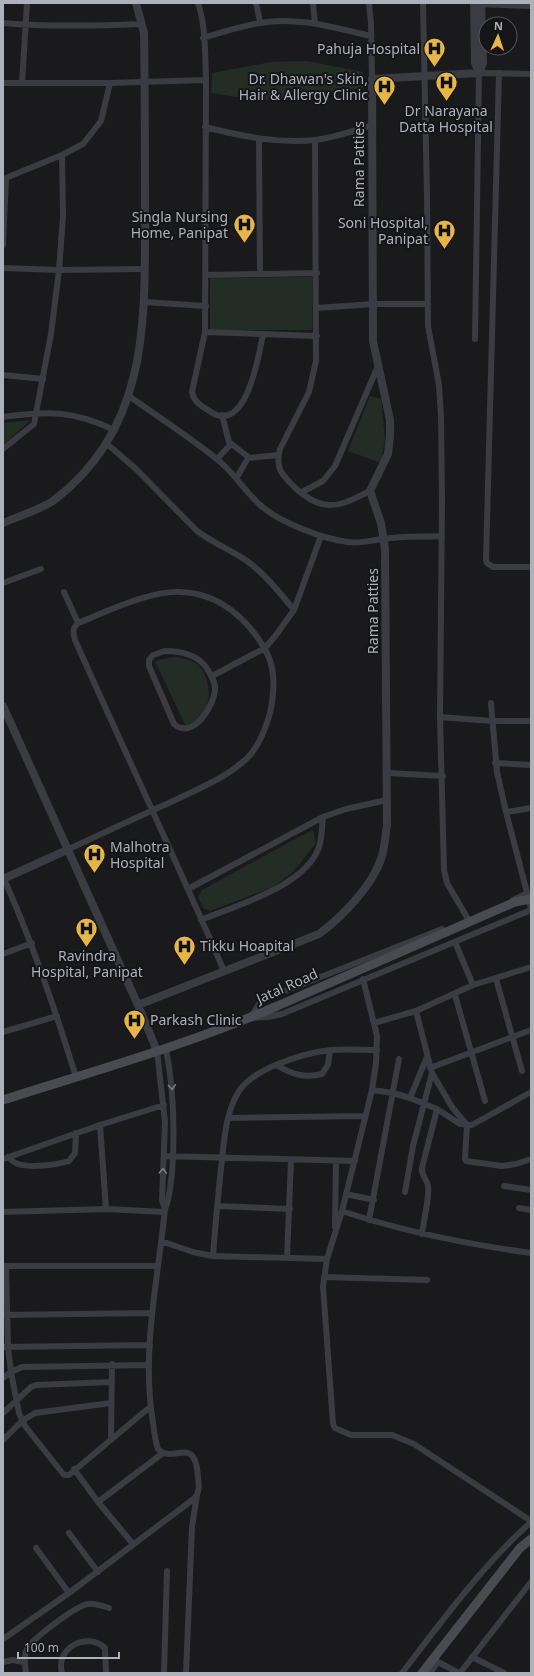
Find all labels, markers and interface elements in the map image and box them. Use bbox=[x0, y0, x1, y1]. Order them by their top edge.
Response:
north arrow bbox=[478, 16, 518, 56]
text: N bbox=[494, 18, 503, 33]
hospital icon: Pahuja Hospital bbox=[422, 36, 448, 69]
place label: Pahuja Hospital bbox=[317, 39, 420, 58]
place label: Dr. Dhawan's Skin, Hair & Allergy Clinic bbox=[239, 69, 368, 104]
hospital icon: Dr Narayana Datta Hospital bbox=[433, 70, 459, 103]
hospital icon: Dr. Dhawan's Skin, Hair & Allergy Clinic bbox=[371, 74, 397, 107]
place label: Dr Narayana Datta Hospital bbox=[399, 101, 493, 136]
street label: Rama Patties bbox=[349, 121, 368, 207]
place label: Singla Nursing Home, Panipat bbox=[131, 207, 228, 242]
hospital icon: Singla Nursing Home, Panipat bbox=[231, 212, 257, 245]
place label: Soni Hospital, Panipat bbox=[338, 213, 428, 248]
hospital icon: Soni Hospital, Panipat bbox=[431, 218, 457, 251]
street label: Rama Patties bbox=[363, 568, 382, 654]
place label: Malhotra Hospital bbox=[110, 837, 170, 872]
hospital icon: Malhotra Hospital bbox=[82, 842, 108, 875]
hospital icon: Ravindra Hospital, Panipat bbox=[74, 915, 100, 948]
hospital icon: Tikku Hoapital bbox=[171, 933, 197, 966]
place label: Tikku Hoapital bbox=[200, 936, 294, 955]
place label: Ravindra Hospital, Panipat bbox=[31, 946, 143, 981]
street label: Jatal Road bbox=[251, 964, 321, 1008]
hospital icon: Parkash Clinic bbox=[121, 1007, 147, 1040]
place label: Parkash Clinic bbox=[150, 1010, 242, 1029]
one-way arrow bbox=[167, 1084, 176, 1090]
one-way arrow bbox=[159, 1168, 168, 1174]
scale bar bbox=[18, 1634, 119, 1660]
text: 100 m bbox=[24, 1639, 59, 1656]

